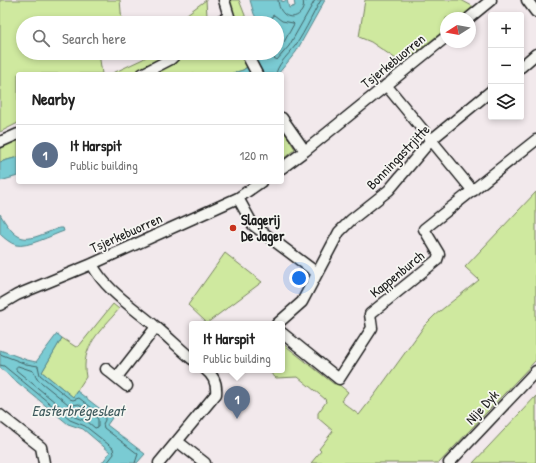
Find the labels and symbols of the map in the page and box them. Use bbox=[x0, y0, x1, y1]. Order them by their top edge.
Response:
north arrow bbox=[440, 12, 476, 48]
street label: Tsjerkebuorren bbox=[357, 29, 429, 93]
street label: Bonningastrjitte bbox=[362, 120, 435, 194]
street label: Tsjerkebuorren bbox=[87, 208, 165, 258]
place label: Slagerij De Jager bbox=[241, 210, 285, 247]
marker: Slagerij De Jager bbox=[228, 223, 238, 233]
street label: Kappenburch bbox=[366, 246, 429, 302]
your location bbox=[289, 268, 309, 288]
street label: Nije Dyk bbox=[461, 385, 503, 429]
pin: 1 bbox=[224, 386, 250, 419]
water label: Easterbrégesleat bbox=[32, 400, 127, 421]

